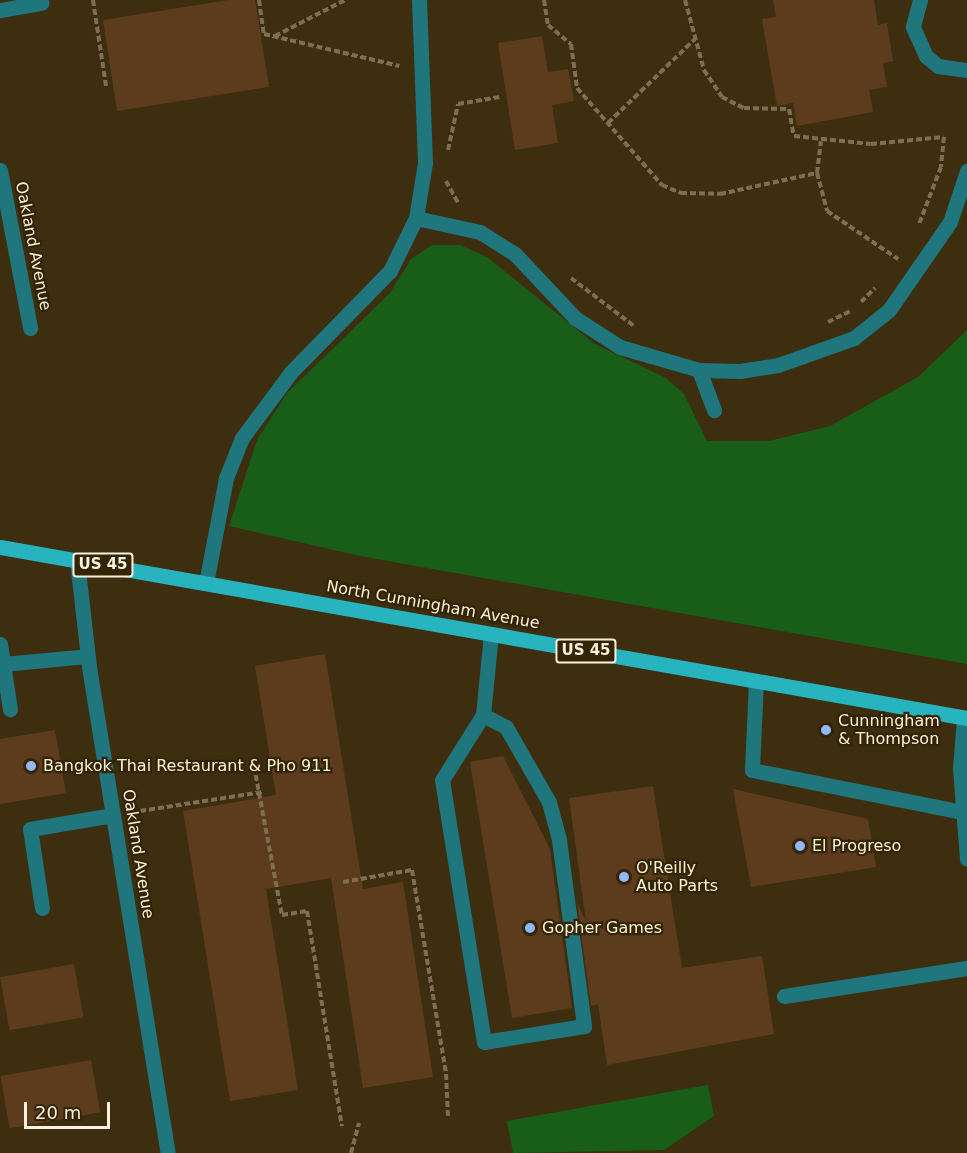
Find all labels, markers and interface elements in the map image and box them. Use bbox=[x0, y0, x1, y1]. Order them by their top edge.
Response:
street label: Oakland Avenue bbox=[11, 180, 55, 312]
road number: US 45 bbox=[72, 553, 134, 577]
street label: North Cunningham Avenue bbox=[325, 577, 541, 633]
road number: US 45 bbox=[554, 639, 618, 663]
place label: Cunningham & Thompson bbox=[838, 711, 940, 749]
marker: Cunningham & Thompson bbox=[819, 723, 833, 737]
place label: Bangkok Thai Restaurant & Pho 911 bbox=[43, 756, 332, 776]
marker: Bangkok Thai Restaurant & Pho 911 bbox=[24, 759, 38, 773]
street label: Oakland Avenue bbox=[118, 788, 158, 920]
place label: El Progreso bbox=[812, 836, 901, 856]
marker: El Progreso bbox=[793, 839, 807, 853]
place label: O'Reilly Auto Parts bbox=[636, 858, 718, 896]
marker: O'Reilly Auto Parts bbox=[617, 870, 631, 884]
place label: Gopher Games bbox=[542, 918, 662, 938]
marker: Gopher Games bbox=[523, 921, 537, 935]
scale bar bbox=[27, 1090, 112, 1128]
text: 20 m bbox=[35, 1102, 81, 1123]

